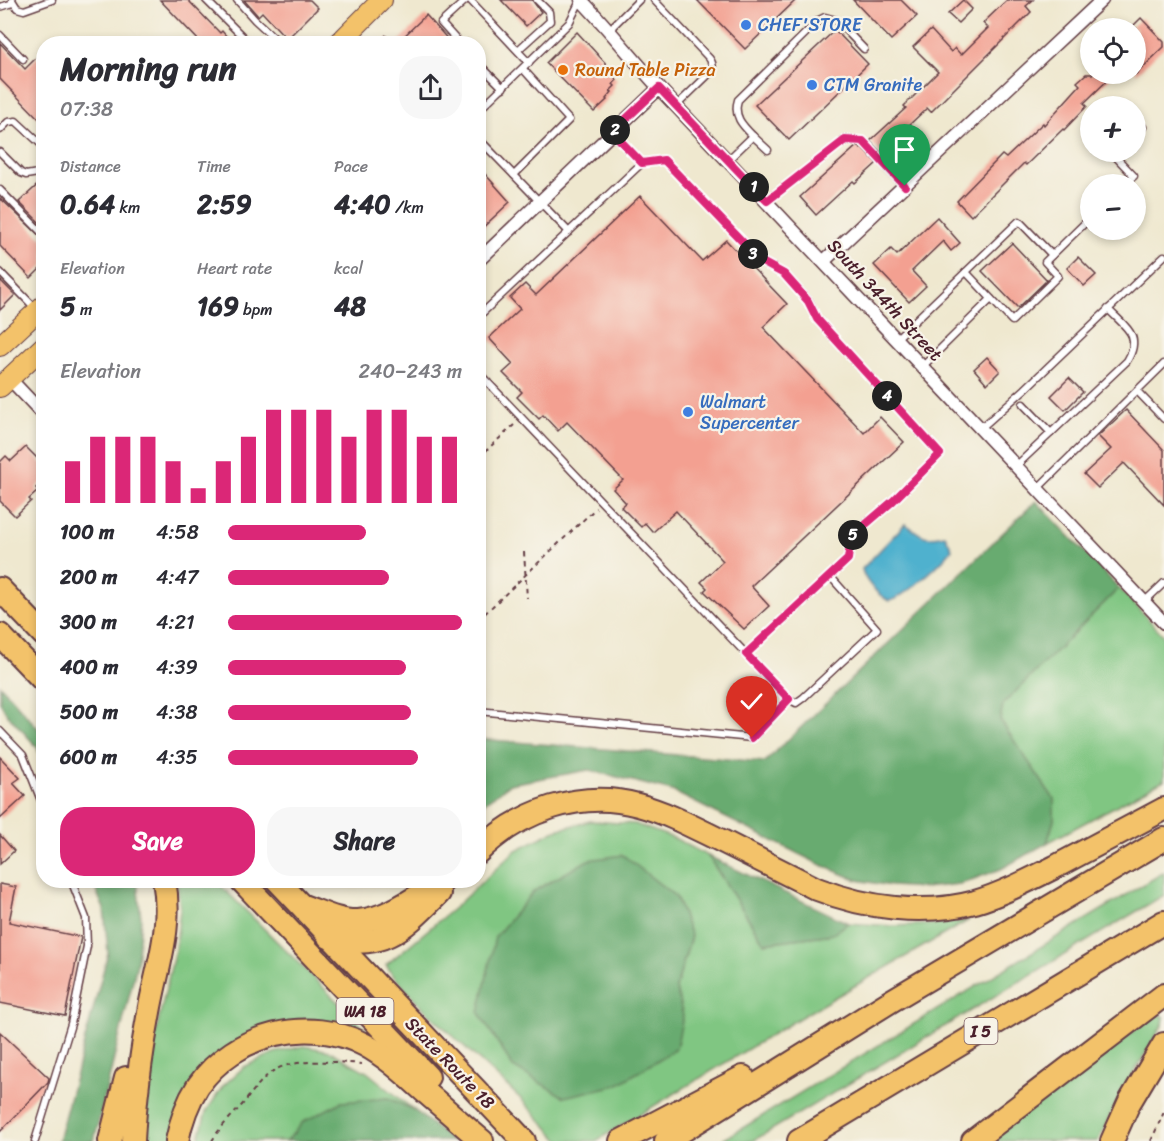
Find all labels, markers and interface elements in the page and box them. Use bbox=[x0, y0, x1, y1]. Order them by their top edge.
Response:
place label: CHEF'STORE bbox=[758, 9, 863, 41]
marker: CHEF'STORE bbox=[739, 18, 753, 32]
map controls bbox=[1080, 18, 1146, 240]
button: locate bbox=[1080, 18, 1146, 84]
text: Morning run bbox=[60, 40, 236, 98]
place label: Round Table Pizza bbox=[575, 54, 716, 86]
button: share bbox=[399, 56, 462, 119]
marker: Round Table Pizza bbox=[556, 63, 570, 77]
place label: CTM Granite bbox=[824, 69, 923, 101]
marker: CTM Granite bbox=[805, 78, 819, 92]
text: 07:38 bbox=[60, 92, 113, 127]
button: + bbox=[1080, 96, 1146, 162]
pin: 2 bbox=[600, 115, 630, 145]
text: 2 bbox=[610, 115, 620, 144]
pin bbox=[879, 124, 930, 186]
icon: arrive bbox=[888, 133, 921, 166]
text: Distance bbox=[60, 152, 121, 181]
text: Time bbox=[197, 152, 231, 181]
text: Pace bbox=[334, 152, 368, 181]
pin: 1 bbox=[739, 172, 769, 202]
text: 1 bbox=[751, 172, 757, 201]
button: − bbox=[1080, 174, 1146, 240]
text: 0.64 bbox=[60, 181, 115, 227]
text: 2:59 bbox=[197, 181, 252, 227]
text: 4:40 bbox=[334, 181, 391, 227]
text: km bbox=[115, 193, 140, 222]
text: /km bbox=[391, 193, 424, 222]
street label: South 344th Street bbox=[819, 231, 951, 369]
pin: 3 bbox=[738, 239, 768, 269]
text: 3 bbox=[749, 239, 757, 268]
text: Elevation bbox=[60, 254, 125, 283]
text: Heart rate bbox=[197, 254, 272, 283]
text: kcal bbox=[334, 254, 363, 283]
text: 5 bbox=[60, 283, 76, 329]
text: 169 bbox=[197, 283, 239, 329]
text: 48 bbox=[334, 283, 366, 329]
text: m bbox=[76, 295, 92, 324]
text: bpm bbox=[239, 295, 273, 324]
text: Elevation bbox=[60, 354, 141, 389]
text: 240–243 m bbox=[358, 354, 462, 389]
pin: 4 bbox=[872, 381, 902, 411]
text: 4 bbox=[882, 381, 892, 410]
place label: Walmart Supercenter bbox=[700, 386, 801, 439]
marker: Walmart Supercenter bbox=[681, 405, 695, 419]
text: 100 m bbox=[60, 515, 114, 550]
text: 4:58 bbox=[156, 515, 199, 550]
pin: 5 bbox=[838, 520, 868, 550]
text: 5 bbox=[848, 520, 858, 549]
text: 200 m bbox=[60, 560, 117, 595]
text: 4:47 bbox=[156, 560, 198, 595]
text: 300 m bbox=[60, 605, 117, 640]
text: 4:21 bbox=[156, 605, 195, 640]
text: 400 m bbox=[60, 650, 118, 685]
text: 4:39 bbox=[156, 650, 198, 685]
pin bbox=[726, 676, 777, 738]
icon: check bbox=[735, 685, 768, 718]
text: 500 m bbox=[60, 695, 118, 730]
text: 4:38 bbox=[156, 695, 198, 730]
text: 600 m bbox=[60, 740, 117, 775]
text: 4:35 bbox=[156, 740, 198, 775]
button: Save bbox=[60, 807, 255, 876]
button: Share bbox=[267, 807, 462, 876]
road number: WA 18 bbox=[336, 998, 394, 1024]
street label: State Route 18 bbox=[397, 1009, 503, 1117]
road number: I 5 bbox=[964, 1018, 998, 1044]

